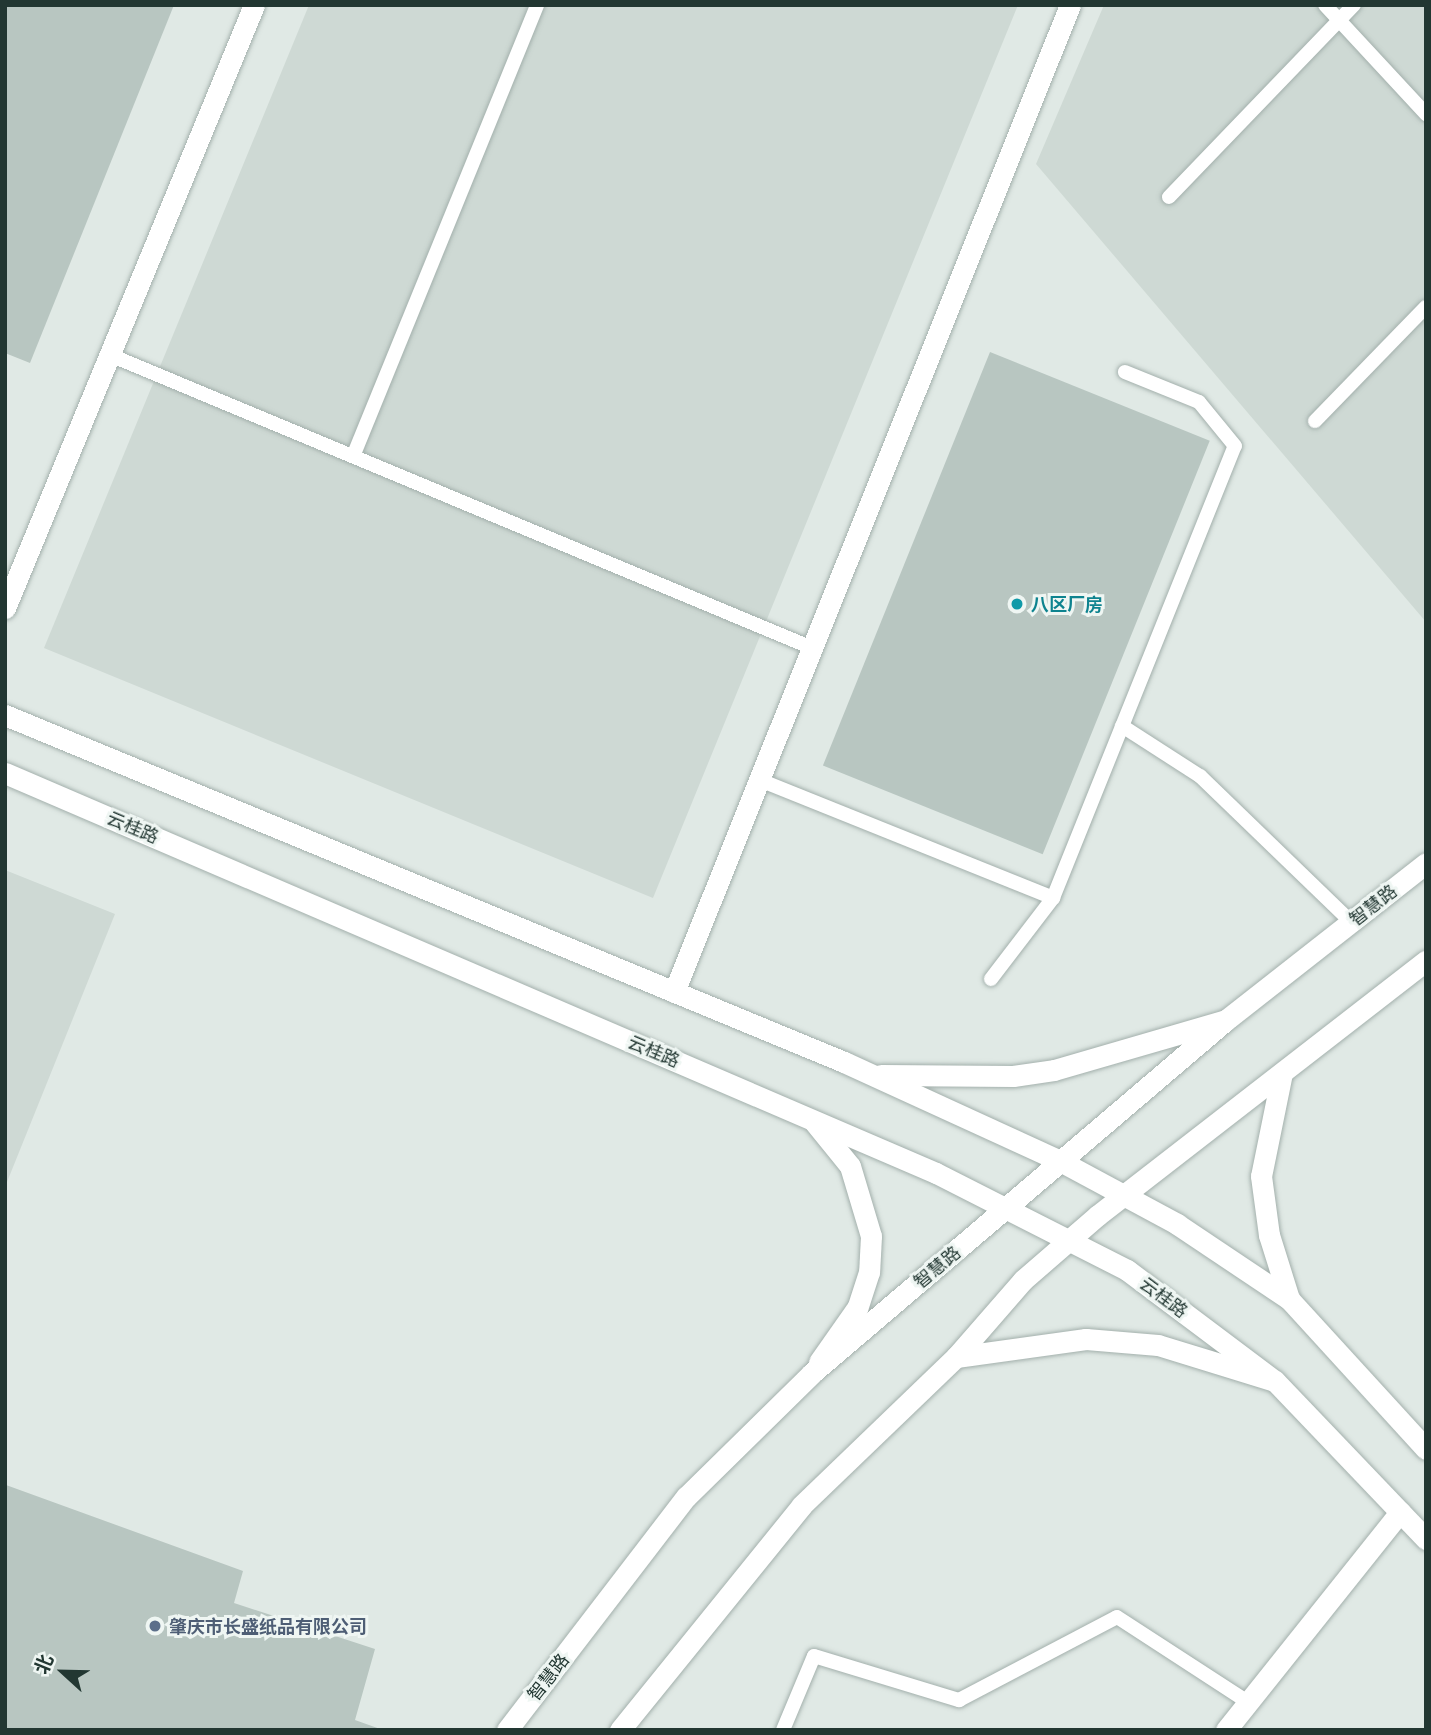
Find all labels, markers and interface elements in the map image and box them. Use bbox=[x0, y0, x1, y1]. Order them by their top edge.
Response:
place label: 八区厂房 bbox=[1031, 593, 1103, 615]
marker: 八区厂房 bbox=[1009, 596, 1025, 612]
street label: 云桂路 bbox=[104, 807, 162, 847]
street label: 智慧路 bbox=[1345, 880, 1401, 930]
street label: 云桂路 bbox=[625, 1031, 683, 1071]
street label: 智慧路 bbox=[909, 1241, 965, 1293]
street label: 云桂路 bbox=[1136, 1272, 1192, 1322]
place label: 肇庆市长盛纸品有限公司 bbox=[169, 1615, 367, 1637]
marker: 肇庆市长盛纸品有限公司 bbox=[147, 1618, 163, 1634]
north arrow bbox=[28, 1637, 98, 1707]
street label: 智慧路 bbox=[523, 1649, 573, 1705]
text: 北 bbox=[28, 1650, 59, 1678]

